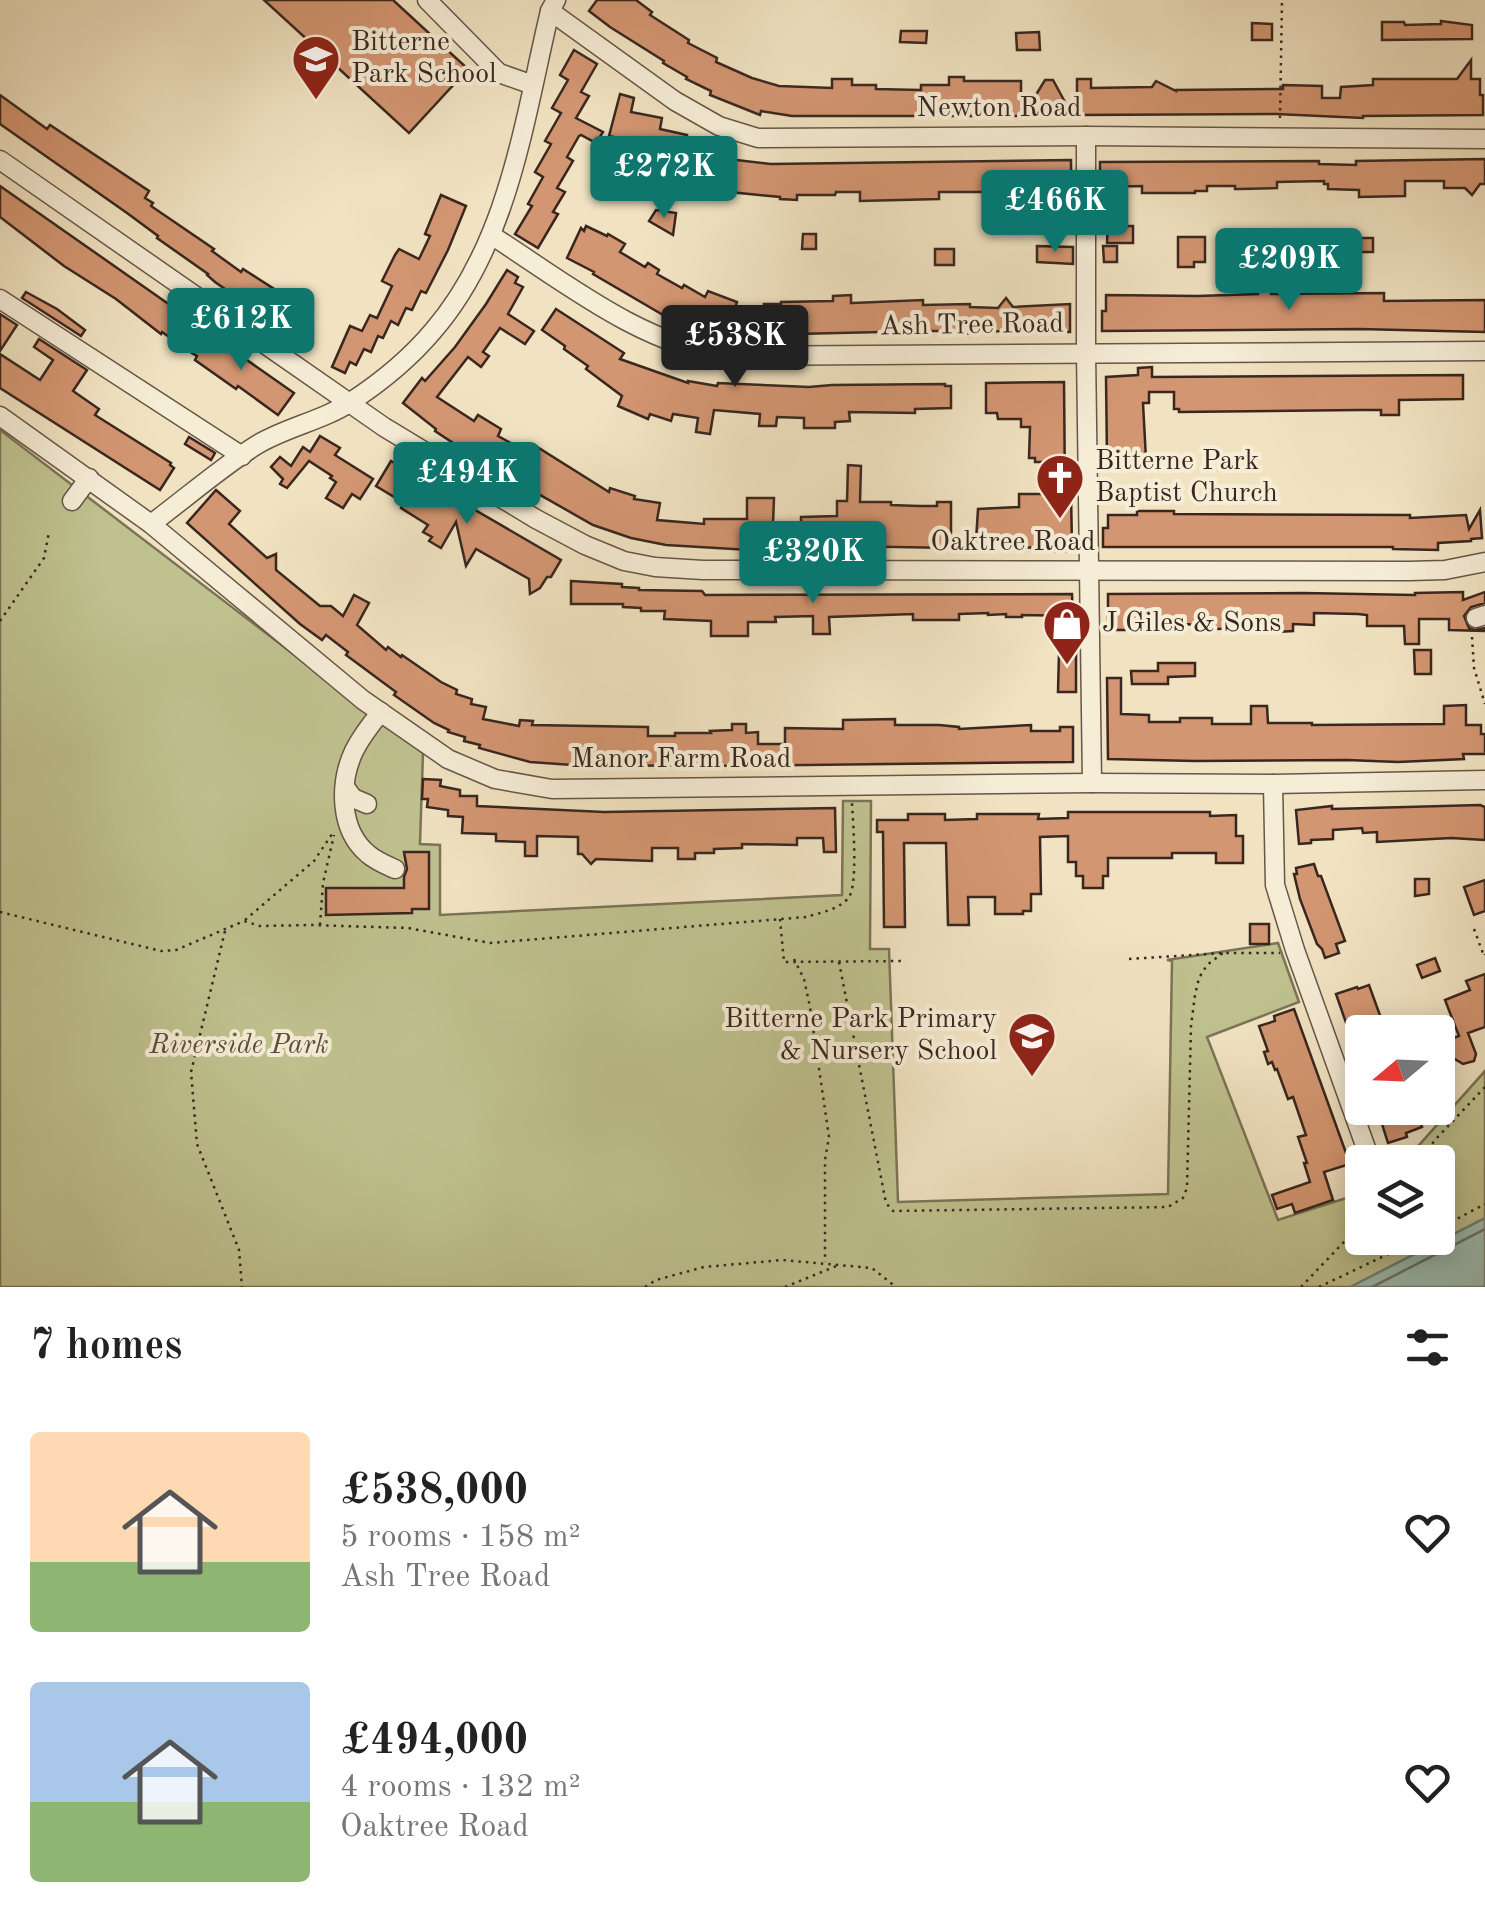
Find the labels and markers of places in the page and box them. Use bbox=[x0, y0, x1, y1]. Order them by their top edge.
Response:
place label: Bitterne Park School bbox=[351, 29, 497, 89]
school or university icon: Bitterne Park School bbox=[290, 33, 342, 101]
pin: £272K bbox=[594, 136, 734, 221]
pin: £466K bbox=[985, 170, 1125, 255]
pin: £209K bbox=[1219, 228, 1359, 313]
pin: £612K bbox=[171, 288, 311, 373]
pin: £538K bbox=[665, 305, 805, 390]
pin: £494K bbox=[397, 442, 537, 527]
place label: Bitterne Park Baptist Church bbox=[1095, 448, 1278, 508]
church icon: Bitterne Park Baptist Church bbox=[1034, 452, 1086, 520]
pin: £320K bbox=[743, 521, 883, 606]
shop icon: J Giles & Sons bbox=[1041, 598, 1093, 666]
place label: J Giles & Sons bbox=[1102, 610, 1281, 638]
place label: Bitterne Park Primary & Nursery School bbox=[724, 1006, 997, 1066]
school or university icon: Bitterne Park Primary & Nursery School bbox=[1006, 1010, 1058, 1078]

